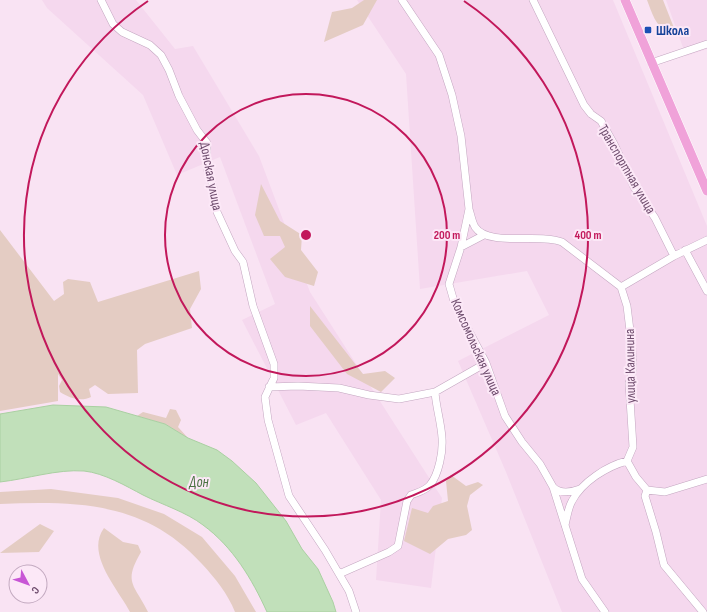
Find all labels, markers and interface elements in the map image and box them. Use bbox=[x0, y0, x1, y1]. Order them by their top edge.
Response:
place label: Школа bbox=[656, 22, 690, 39]
marker: Школа bbox=[643, 25, 653, 35]
street label: Транспортная улица bbox=[595, 121, 659, 217]
street label: Донская улица bbox=[196, 140, 226, 212]
centre of rings bbox=[299, 228, 313, 242]
text: 200 m bbox=[434, 228, 460, 243]
text: 400 m bbox=[575, 228, 601, 243]
street label: Комсомольская улица bbox=[447, 296, 505, 398]
street label: улица Калинина bbox=[621, 328, 639, 404]
water label: Дон bbox=[188, 473, 209, 492]
north arrow bbox=[8, 564, 48, 604]
text: С bbox=[28, 584, 42, 597]

